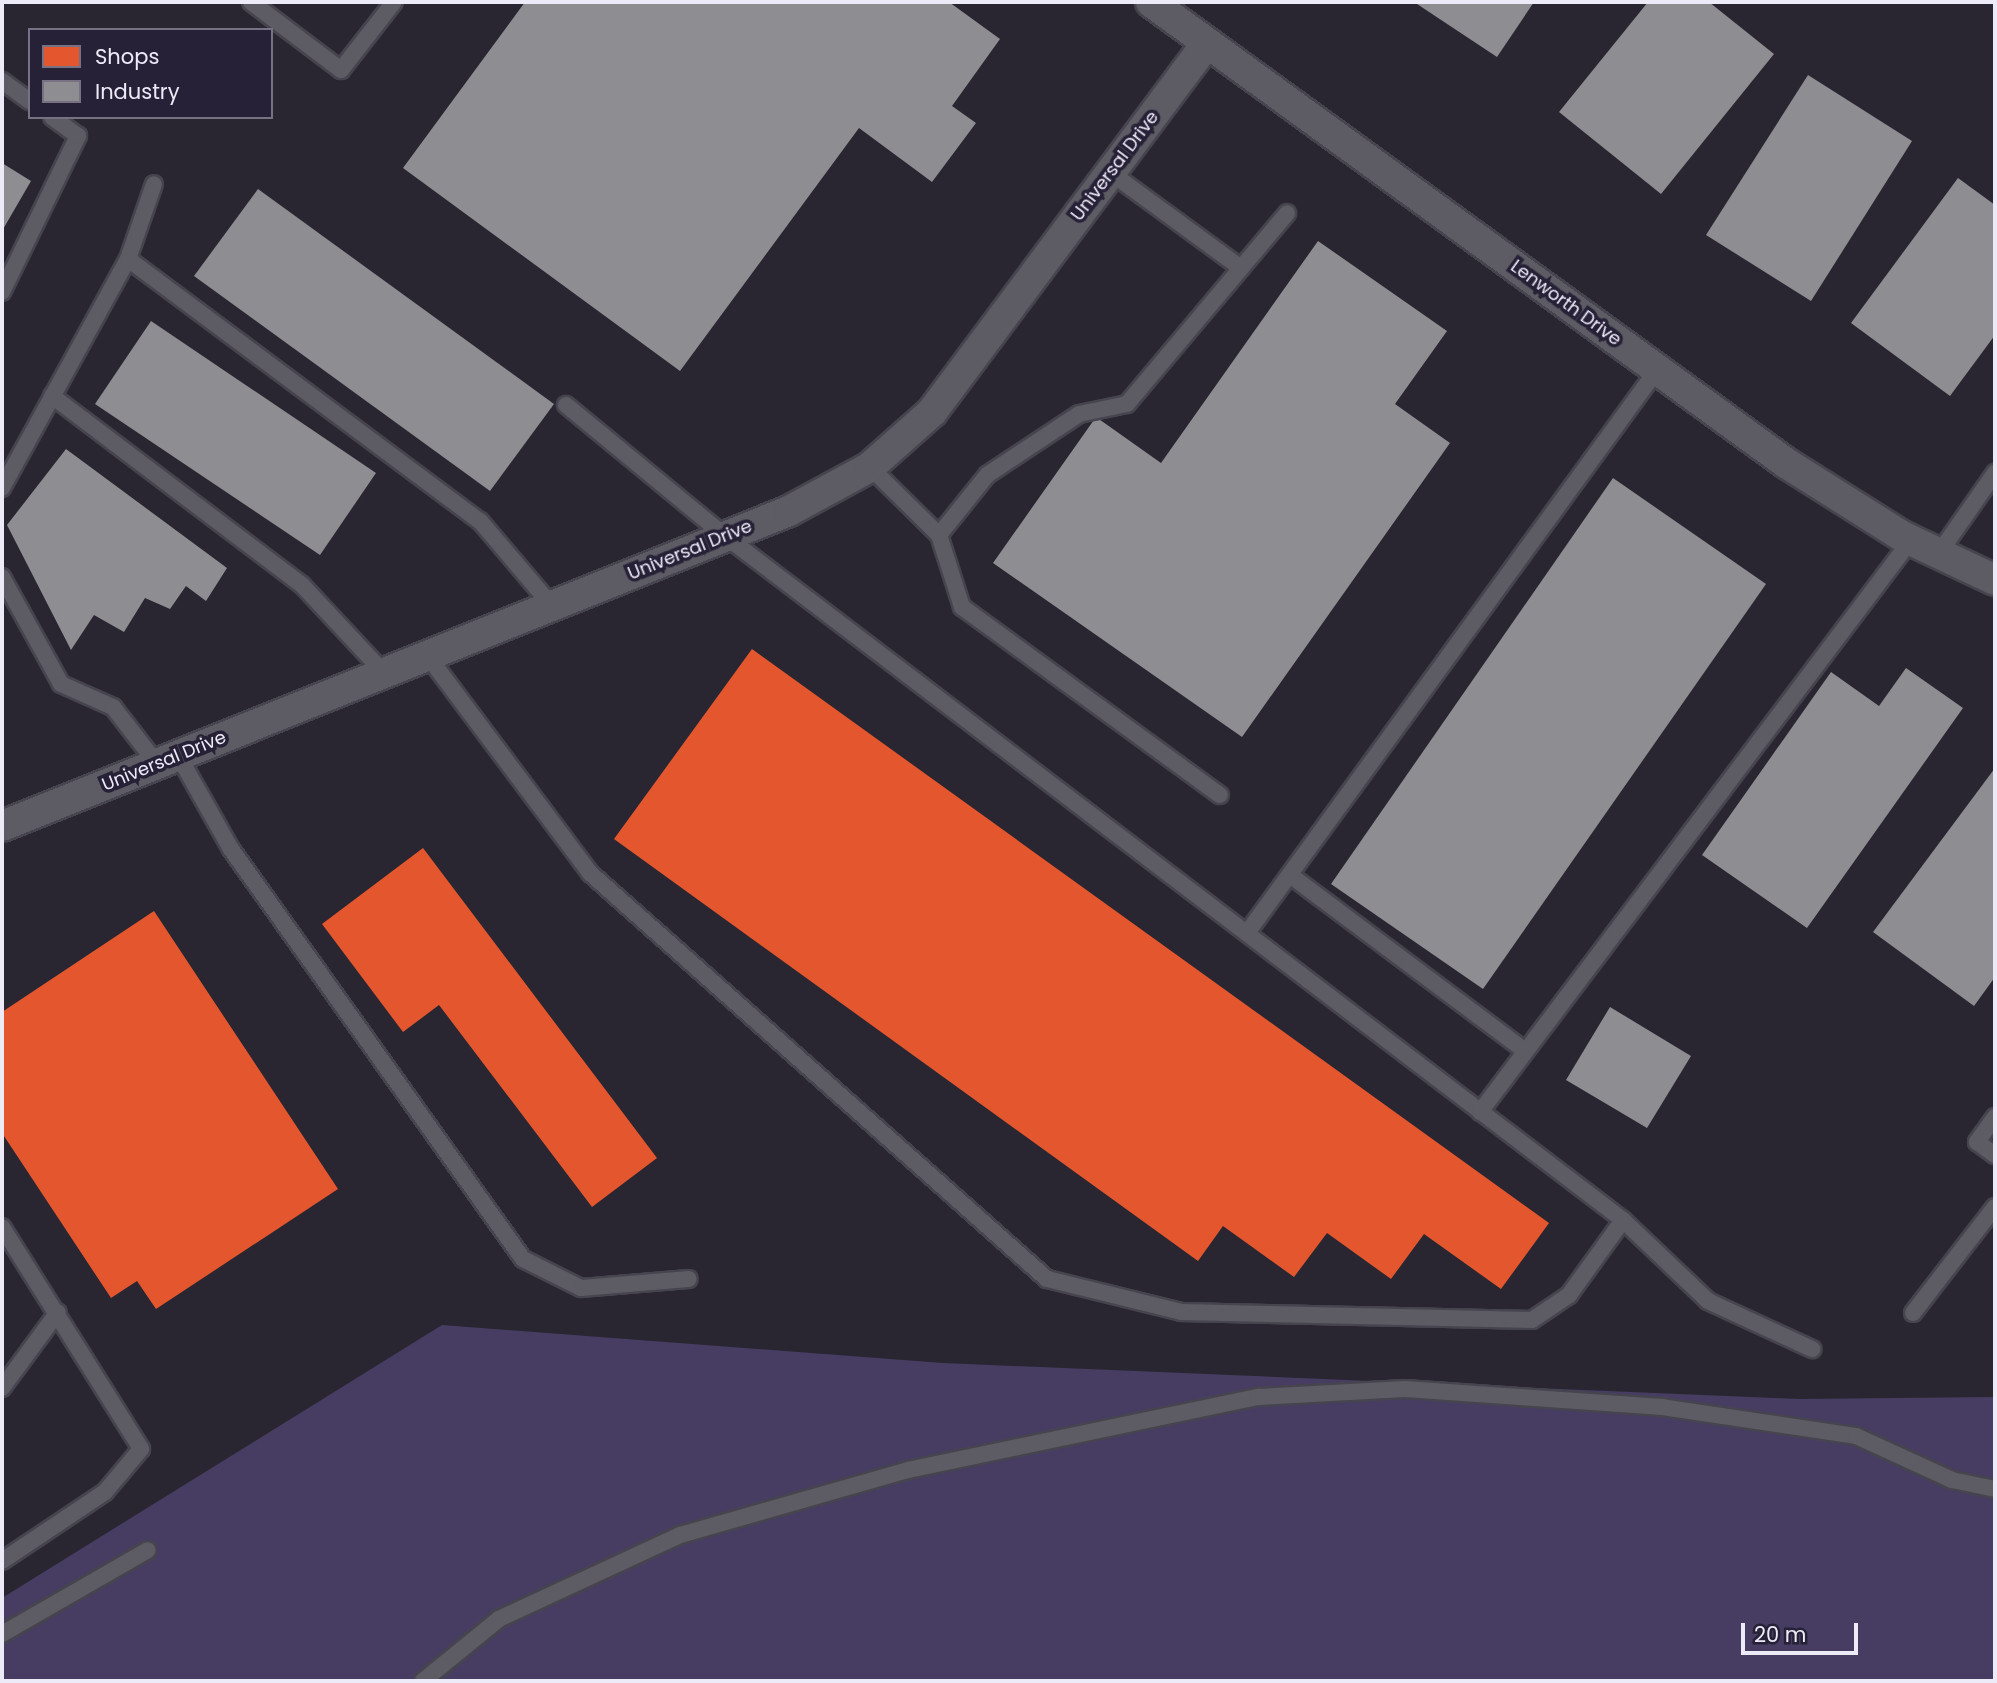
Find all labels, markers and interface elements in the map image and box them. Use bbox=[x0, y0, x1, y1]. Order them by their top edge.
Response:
legend bbox=[28, 28, 273, 119]
text: Shops bbox=[95, 42, 159, 71]
text: Industry bbox=[95, 77, 180, 106]
street label: Universal Drive bbox=[1067, 107, 1163, 225]
street label: Lenworth Drive bbox=[1506, 256, 1626, 350]
street label: Universal Drive bbox=[625, 515, 755, 585]
street label: Universal Drive bbox=[99, 726, 229, 796]
scale bar bbox=[1745, 1610, 1862, 1654]
text: 20 m bbox=[1754, 1620, 1807, 1649]

